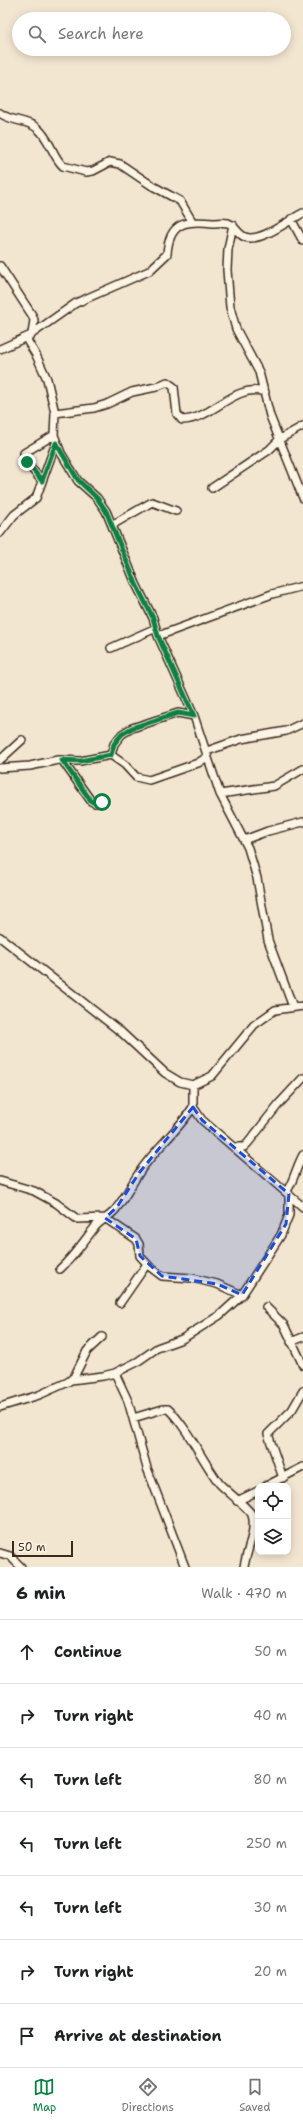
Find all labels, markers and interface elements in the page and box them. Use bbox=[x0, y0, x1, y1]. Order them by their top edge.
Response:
search box bbox=[12, 12, 291, 56]
icon: search bbox=[26, 23, 48, 45]
text: Search here bbox=[58, 24, 144, 44]
route end bbox=[18, 453, 36, 471]
route start bbox=[93, 793, 111, 811]
map controls bbox=[255, 1483, 291, 1555]
button: locate bbox=[255, 1483, 291, 1519]
button: layers bbox=[255, 1519, 291, 1555]
scale bar bbox=[12, 1539, 73, 1558]
text: 50 m bbox=[18, 1540, 46, 1555]
text: 6 min bbox=[16, 1582, 66, 1604]
text: Walk · 470 m bbox=[201, 1585, 287, 1602]
icon: ahead bbox=[16, 1641, 38, 1663]
text: Continue bbox=[54, 1642, 122, 1662]
text: 50 m bbox=[254, 1643, 287, 1660]
icon: right bbox=[16, 1705, 38, 1727]
text: Turn right bbox=[54, 1706, 134, 1726]
text: 40 m bbox=[253, 1707, 287, 1724]
icon: left bbox=[16, 1769, 38, 1791]
text: Turn left bbox=[54, 1770, 122, 1790]
text: 80 m bbox=[253, 1771, 287, 1788]
icon: left bbox=[16, 1833, 38, 1855]
text: Turn left bbox=[54, 1834, 122, 1854]
text: 250 m bbox=[246, 1835, 287, 1852]
icon: left bbox=[16, 1897, 38, 1919]
text: Turn left bbox=[54, 1898, 122, 1918]
text: 30 m bbox=[253, 1899, 287, 1916]
icon: right bbox=[16, 1961, 38, 1983]
text: Turn right bbox=[54, 1962, 134, 1982]
text: 20 m bbox=[254, 1963, 287, 1980]
icon: arrive bbox=[16, 2025, 38, 2047]
text: Arrive at destination bbox=[54, 2026, 222, 2046]
tab: Map bbox=[33, 2076, 56, 2115]
tab: Directions bbox=[121, 2076, 174, 2115]
tab: Saved bbox=[239, 2076, 270, 2115]

